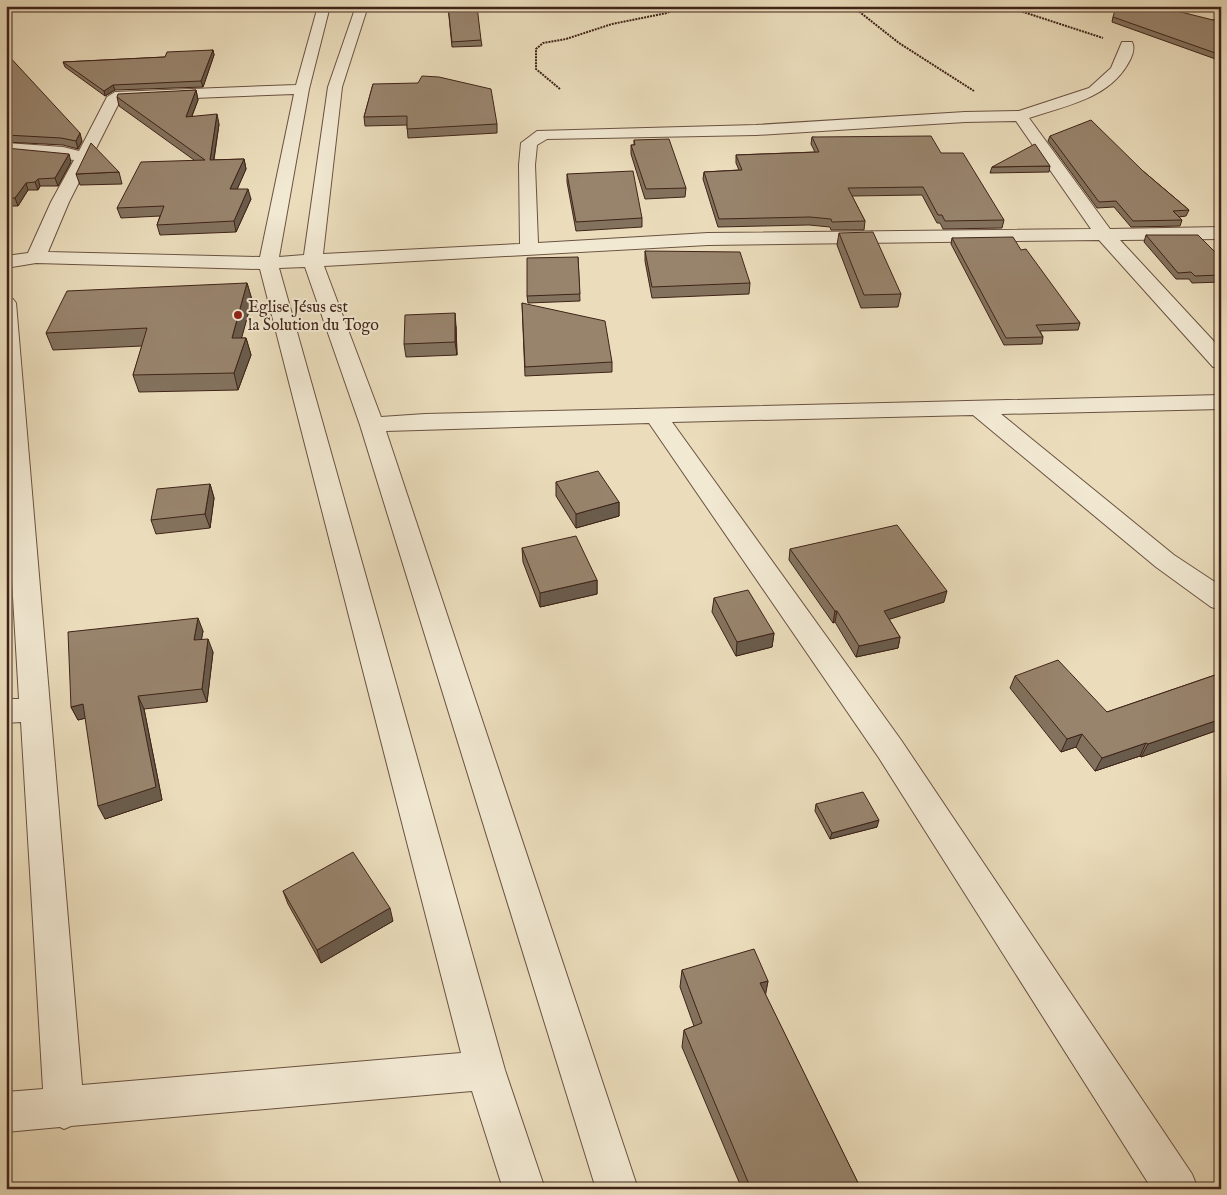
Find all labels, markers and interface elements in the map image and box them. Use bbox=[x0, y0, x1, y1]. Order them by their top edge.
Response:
place label: Eglise Jésus est la Solution du Togo bbox=[248, 298, 379, 336]
marker: Eglise Jésus est la Solution du Togo bbox=[232, 309, 244, 321]

